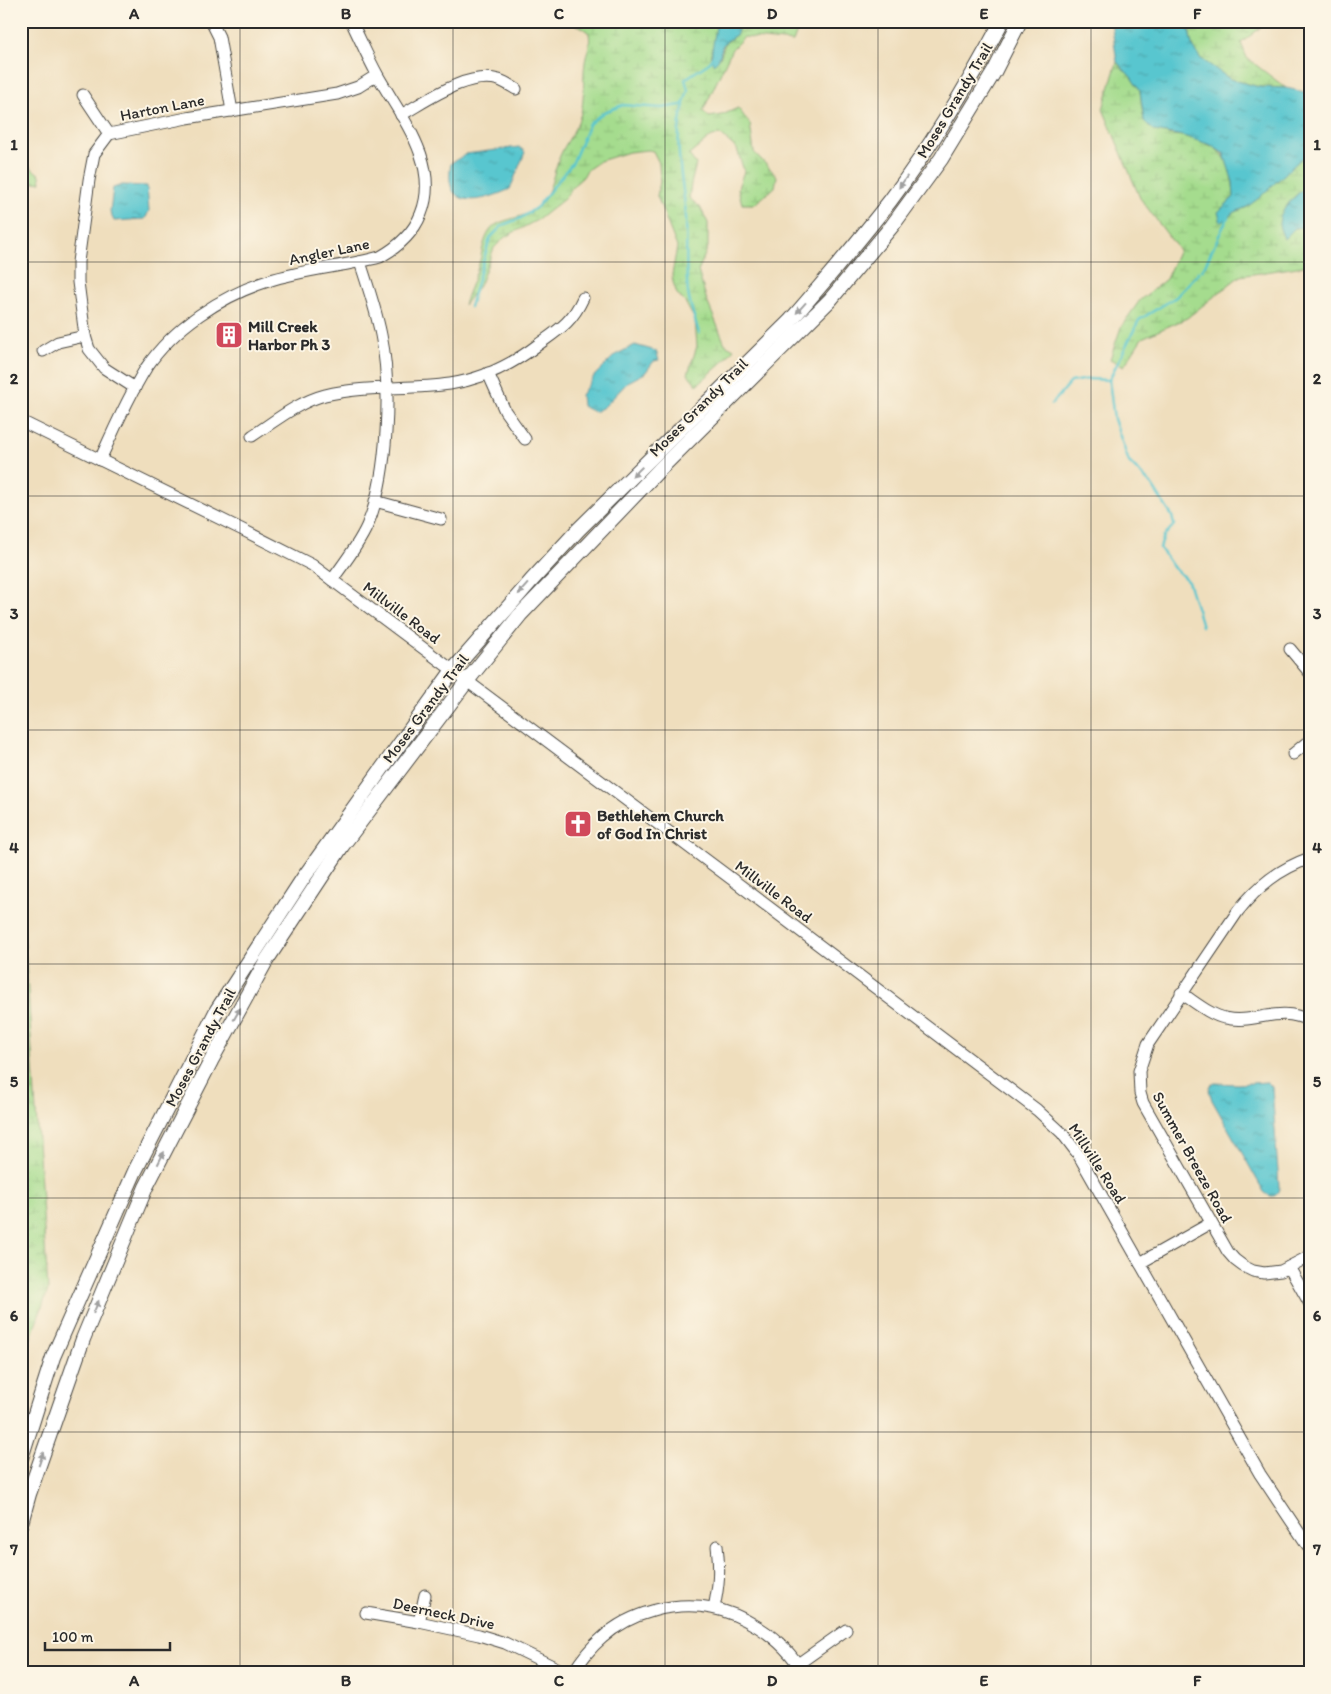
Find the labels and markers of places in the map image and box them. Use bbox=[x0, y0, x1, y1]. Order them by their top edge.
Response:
place label: Mill Creek Harbor Ph 3 bbox=[248, 317, 331, 354]
building icon: Mill Creek Harbor Ph 3 bbox=[214, 320, 244, 350]
place label: Bethlehem Church of God In Christ bbox=[597, 806, 724, 843]
church icon: Bethlehem Church of God In Christ bbox=[563, 809, 593, 839]

